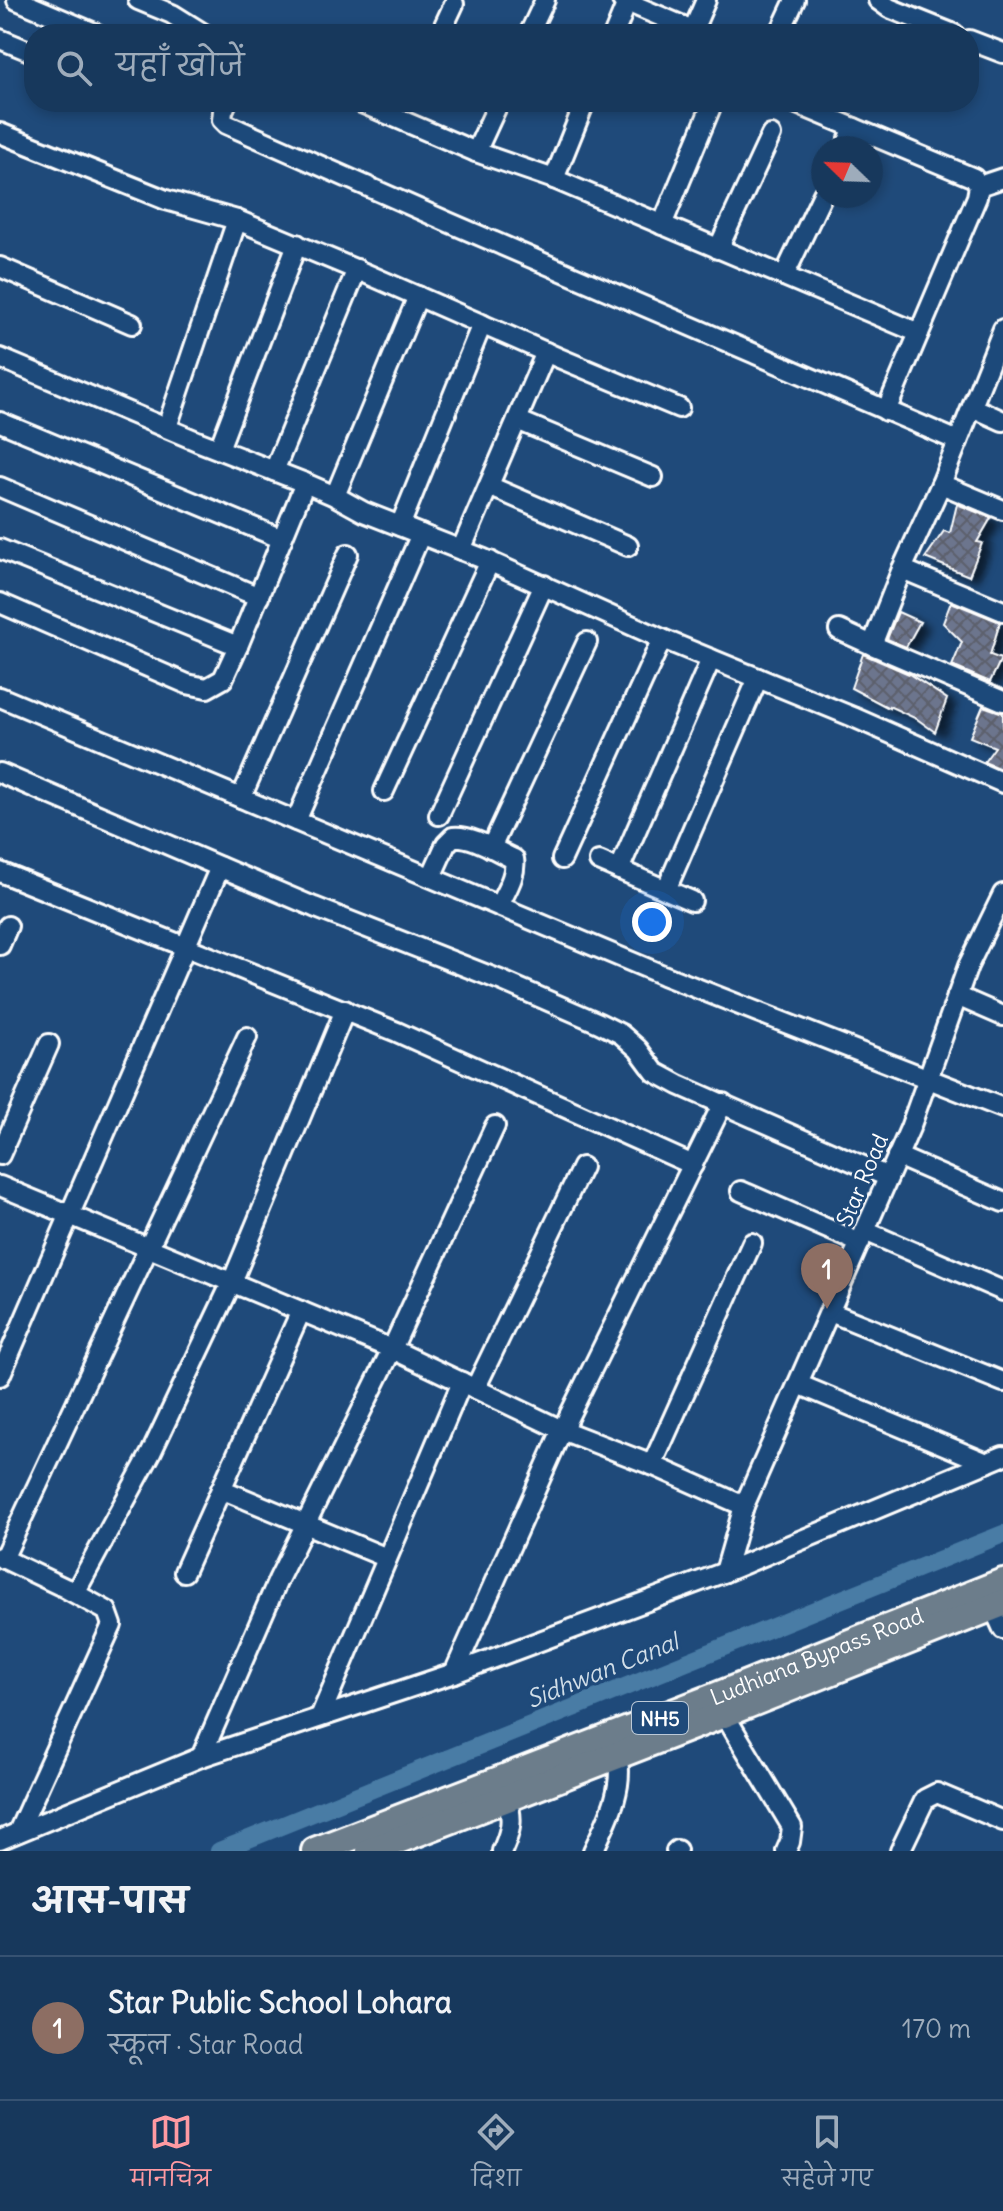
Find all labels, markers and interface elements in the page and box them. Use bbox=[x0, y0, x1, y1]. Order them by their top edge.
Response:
search box bbox=[24, 24, 979, 112]
icon: search bbox=[52, 46, 96, 90]
text: यहाँ खोजें bbox=[116, 46, 244, 84]
north arrow bbox=[811, 136, 883, 208]
your location bbox=[632, 902, 672, 942]
street label: Star Road bbox=[830, 1130, 894, 1230]
pin: 1 bbox=[801, 1243, 853, 1309]
street label: Ludhiana Bypass Road bbox=[706, 1601, 927, 1711]
water label: Sidhwan Canal bbox=[522, 1625, 686, 1714]
road number: NH5 bbox=[632, 1702, 688, 1734]
text: आस-पास bbox=[32, 1878, 188, 1921]
text: Star Public School Lohara bbox=[108, 1983, 452, 2021]
text: 1 bbox=[53, 2012, 63, 2045]
text: 170 m bbox=[902, 2012, 971, 2045]
text: स्कूल · Star Road bbox=[108, 2028, 303, 2061]
tab: मानचित्र bbox=[130, 2110, 211, 2203]
tab: दिशा bbox=[471, 2110, 521, 2203]
tab: सहेजे गए bbox=[782, 2110, 873, 2203]

